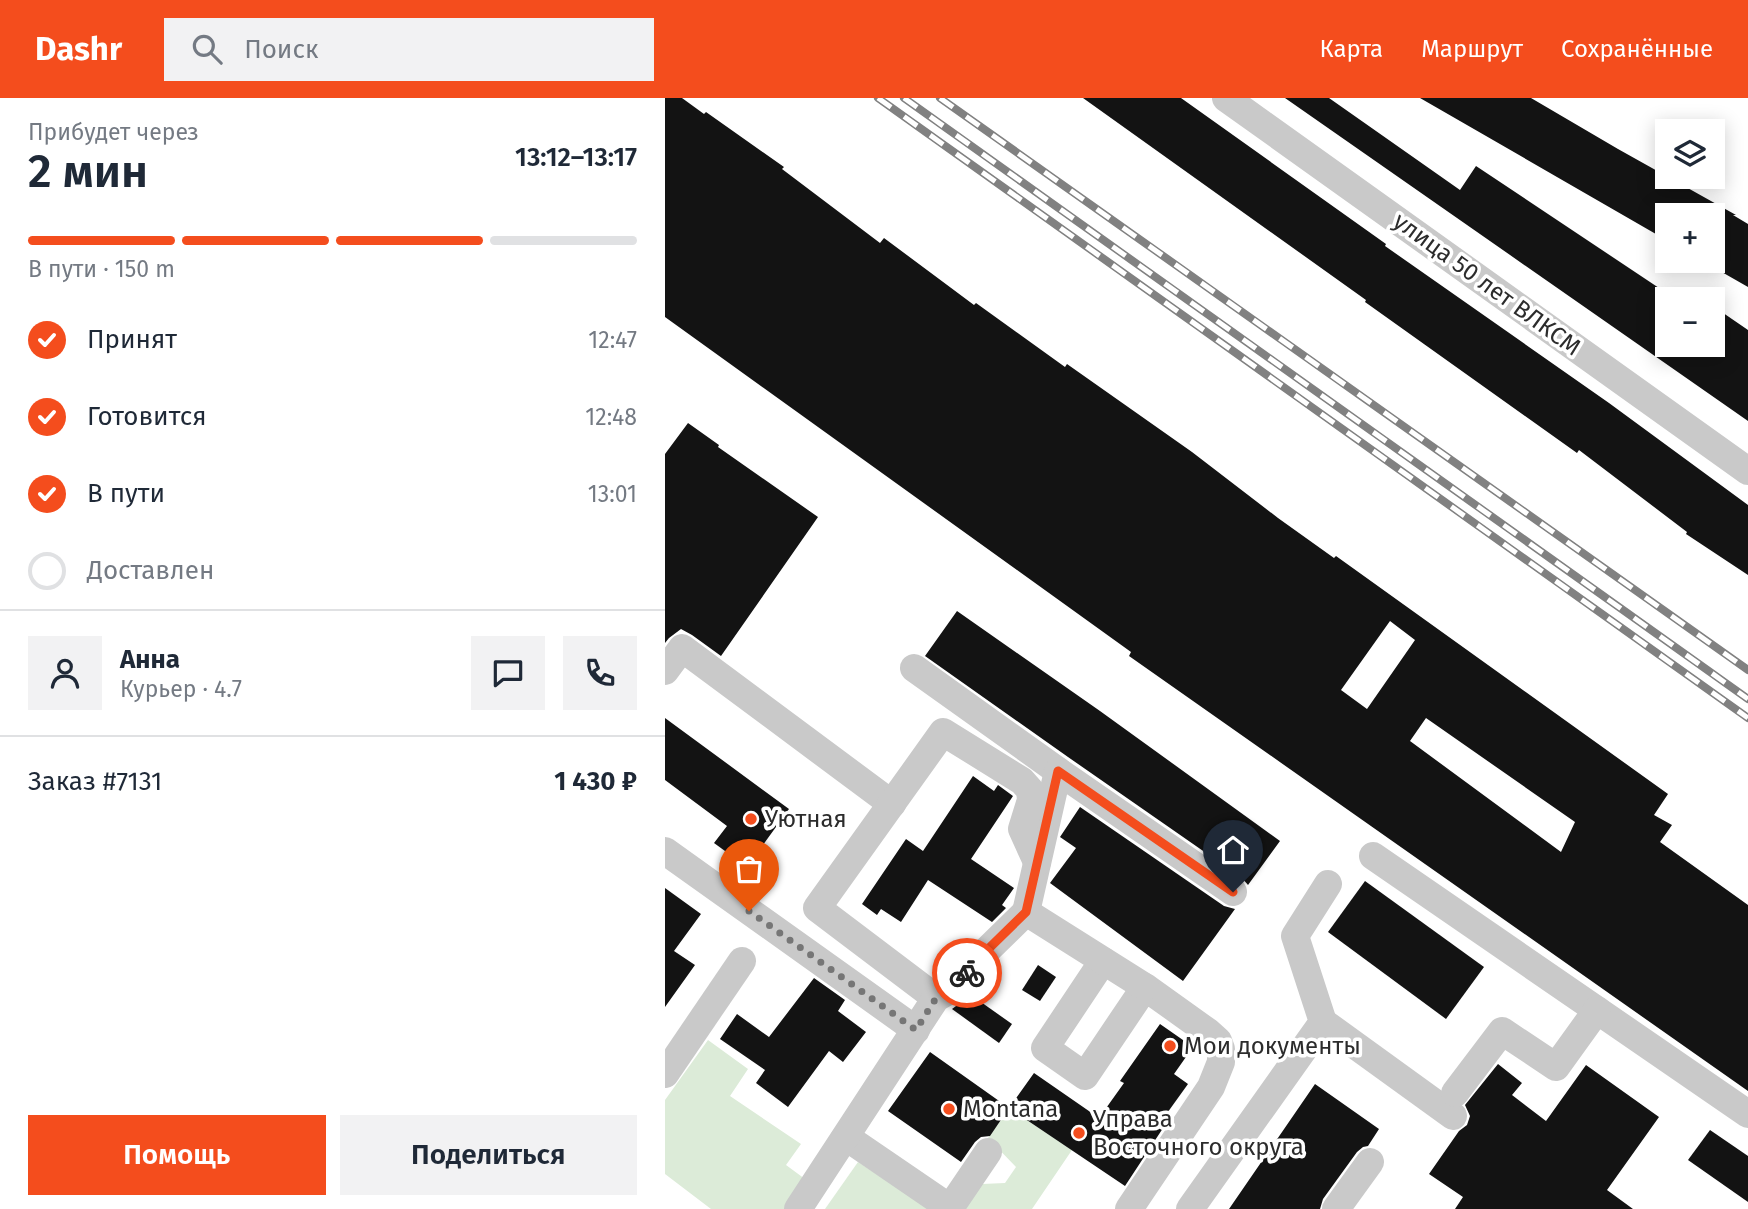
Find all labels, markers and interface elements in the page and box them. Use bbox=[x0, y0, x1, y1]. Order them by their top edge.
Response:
search box bbox=[164, 18, 654, 81]
text: Dashr bbox=[35, 29, 122, 69]
icon: search bbox=[188, 30, 226, 68]
text: Поиск bbox=[244, 34, 318, 65]
text: Карта bbox=[1320, 35, 1383, 63]
text: Маршрут bbox=[1421, 35, 1523, 63]
text: Сохранённые bbox=[1561, 35, 1713, 63]
text: Прибудет через bbox=[28, 118, 199, 146]
map controls bbox=[1655, 119, 1725, 357]
button: layers bbox=[1655, 119, 1725, 189]
text: 13:12–13:17 bbox=[515, 142, 637, 173]
text: 2 мин bbox=[28, 144, 148, 199]
button: + bbox=[1655, 203, 1725, 273]
street label: улица 50 лет ВЛКСМ bbox=[1388, 207, 1586, 361]
text: В пути · 150 m bbox=[28, 255, 175, 283]
button: − bbox=[1655, 287, 1725, 357]
icon: check bbox=[28, 321, 66, 359]
text: Принят bbox=[87, 324, 177, 355]
text: 12:47 bbox=[588, 326, 637, 354]
icon: check bbox=[28, 398, 66, 436]
text: Готовится bbox=[87, 401, 207, 432]
text: 12:48 bbox=[585, 403, 637, 431]
icon: check bbox=[28, 475, 66, 513]
text: В пути bbox=[87, 478, 165, 509]
text: 13:01 bbox=[588, 480, 637, 508]
text: Доставлен bbox=[87, 555, 214, 586]
button: person bbox=[28, 636, 102, 710]
button: chat bbox=[471, 636, 545, 710]
button: phone bbox=[563, 636, 637, 710]
text: Анна bbox=[120, 644, 180, 675]
text: Курьер · 4.7 bbox=[120, 675, 242, 703]
text: Заказ #7131 bbox=[28, 766, 162, 797]
text: 1 430 ₽ bbox=[554, 766, 637, 797]
place label: Уютная bbox=[765, 805, 847, 833]
marker: Уютная bbox=[743, 811, 759, 827]
pin bbox=[1203, 820, 1263, 892]
icon: home bbox=[1214, 831, 1252, 869]
pin bbox=[719, 839, 779, 911]
icon: bag bbox=[730, 850, 768, 888]
courier bbox=[932, 938, 1002, 1008]
icon: bike bbox=[948, 954, 986, 992]
place label: Мои документы bbox=[1184, 1032, 1361, 1060]
marker: Мои документы bbox=[1162, 1038, 1178, 1054]
place label: Montana bbox=[963, 1095, 1058, 1123]
marker: Montana bbox=[941, 1101, 957, 1117]
place label: Управа Восточного округа bbox=[1093, 1105, 1304, 1161]
button: Помощь bbox=[28, 1115, 326, 1195]
button: Поделиться bbox=[340, 1115, 637, 1195]
marker: Управа Восточного округа bbox=[1071, 1125, 1087, 1141]

